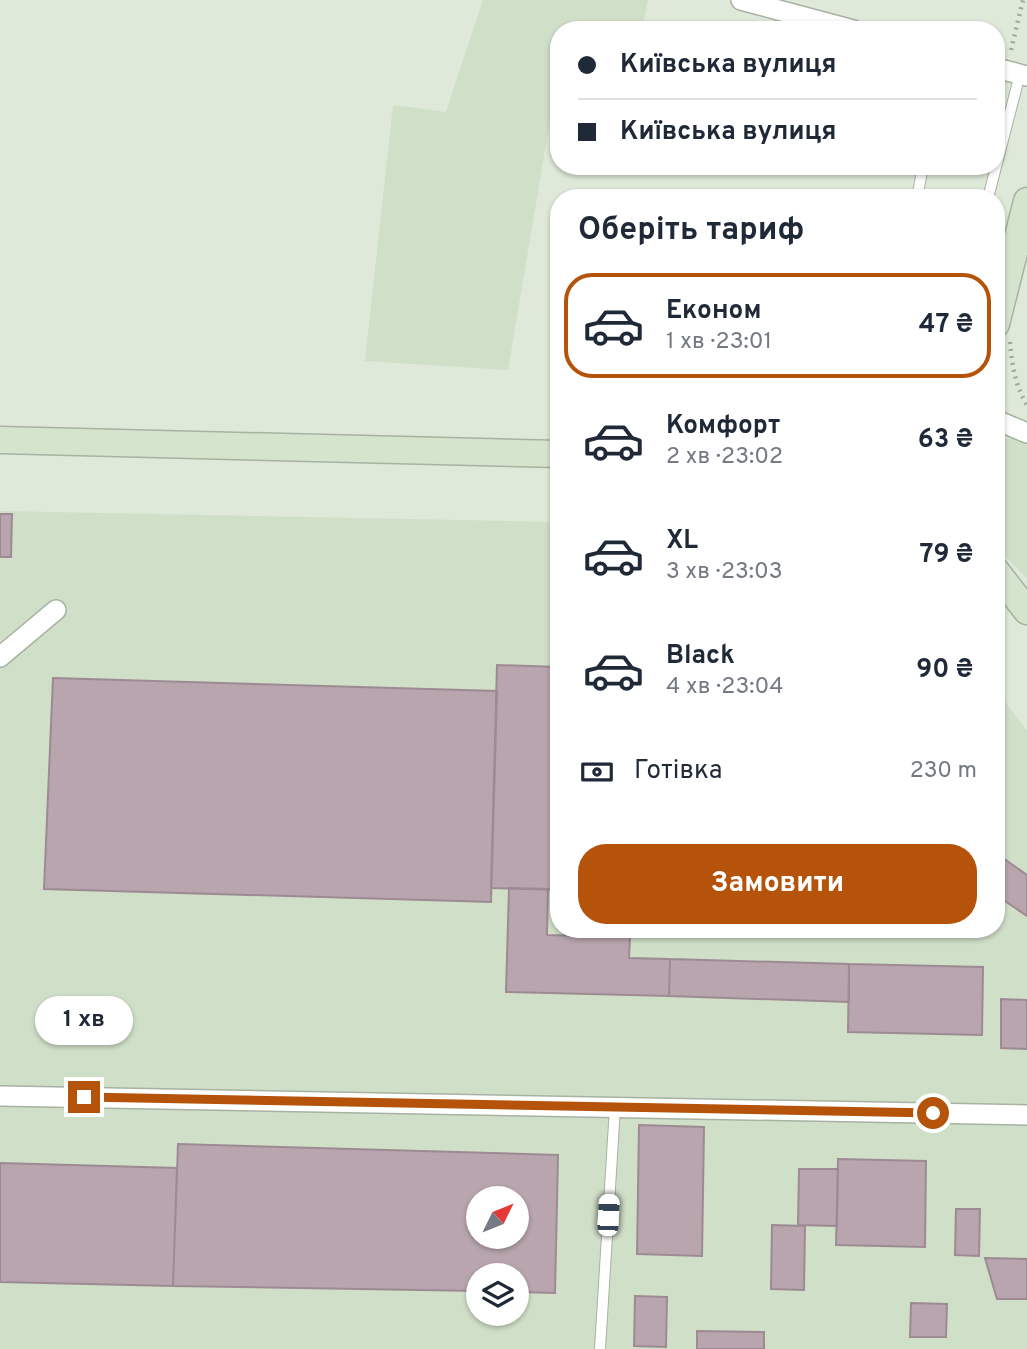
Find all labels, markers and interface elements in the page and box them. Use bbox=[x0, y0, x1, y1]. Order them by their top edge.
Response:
text: Київська вулиця bbox=[620, 49, 837, 82]
text: Київська вулиця bbox=[620, 116, 837, 149]
text: Оберіть тариф bbox=[578, 211, 804, 251]
icon: car bbox=[582, 294, 645, 357]
text: Економ bbox=[666, 295, 761, 328]
text: 47 ₴ bbox=[919, 309, 973, 342]
text: 1 хв · 23:01 bbox=[666, 328, 772, 357]
icon: car bbox=[582, 409, 645, 472]
text: Комфорт bbox=[666, 410, 780, 443]
text: 63 ₴ bbox=[918, 424, 973, 457]
text: 2 хв · 23:02 bbox=[666, 443, 783, 472]
icon: car bbox=[582, 524, 645, 587]
text: XL bbox=[666, 525, 698, 558]
text: 79 ₴ bbox=[919, 539, 973, 572]
text: 3 хв · 23:03 bbox=[666, 558, 783, 587]
icon: car bbox=[582, 639, 645, 702]
text: Black bbox=[666, 640, 735, 673]
text: 90 ₴ bbox=[916, 654, 973, 687]
text: 4 хв · 23:04 bbox=[666, 673, 783, 702]
icon: cash bbox=[578, 753, 616, 791]
text: Готівка bbox=[634, 755, 723, 788]
text: 230 m bbox=[910, 757, 977, 786]
button: Замовити bbox=[578, 844, 977, 924]
callout: 1 хв bbox=[35, 996, 133, 1044]
text: 1 хв bbox=[63, 1006, 105, 1035]
route end bbox=[68, 1081, 100, 1113]
route start bbox=[917, 1097, 949, 1129]
north arrow bbox=[466, 1186, 528, 1250]
map controls bbox=[466, 1186, 529, 1326]
car bbox=[597, 1193, 620, 1237]
button: layers bbox=[466, 1263, 529, 1326]

